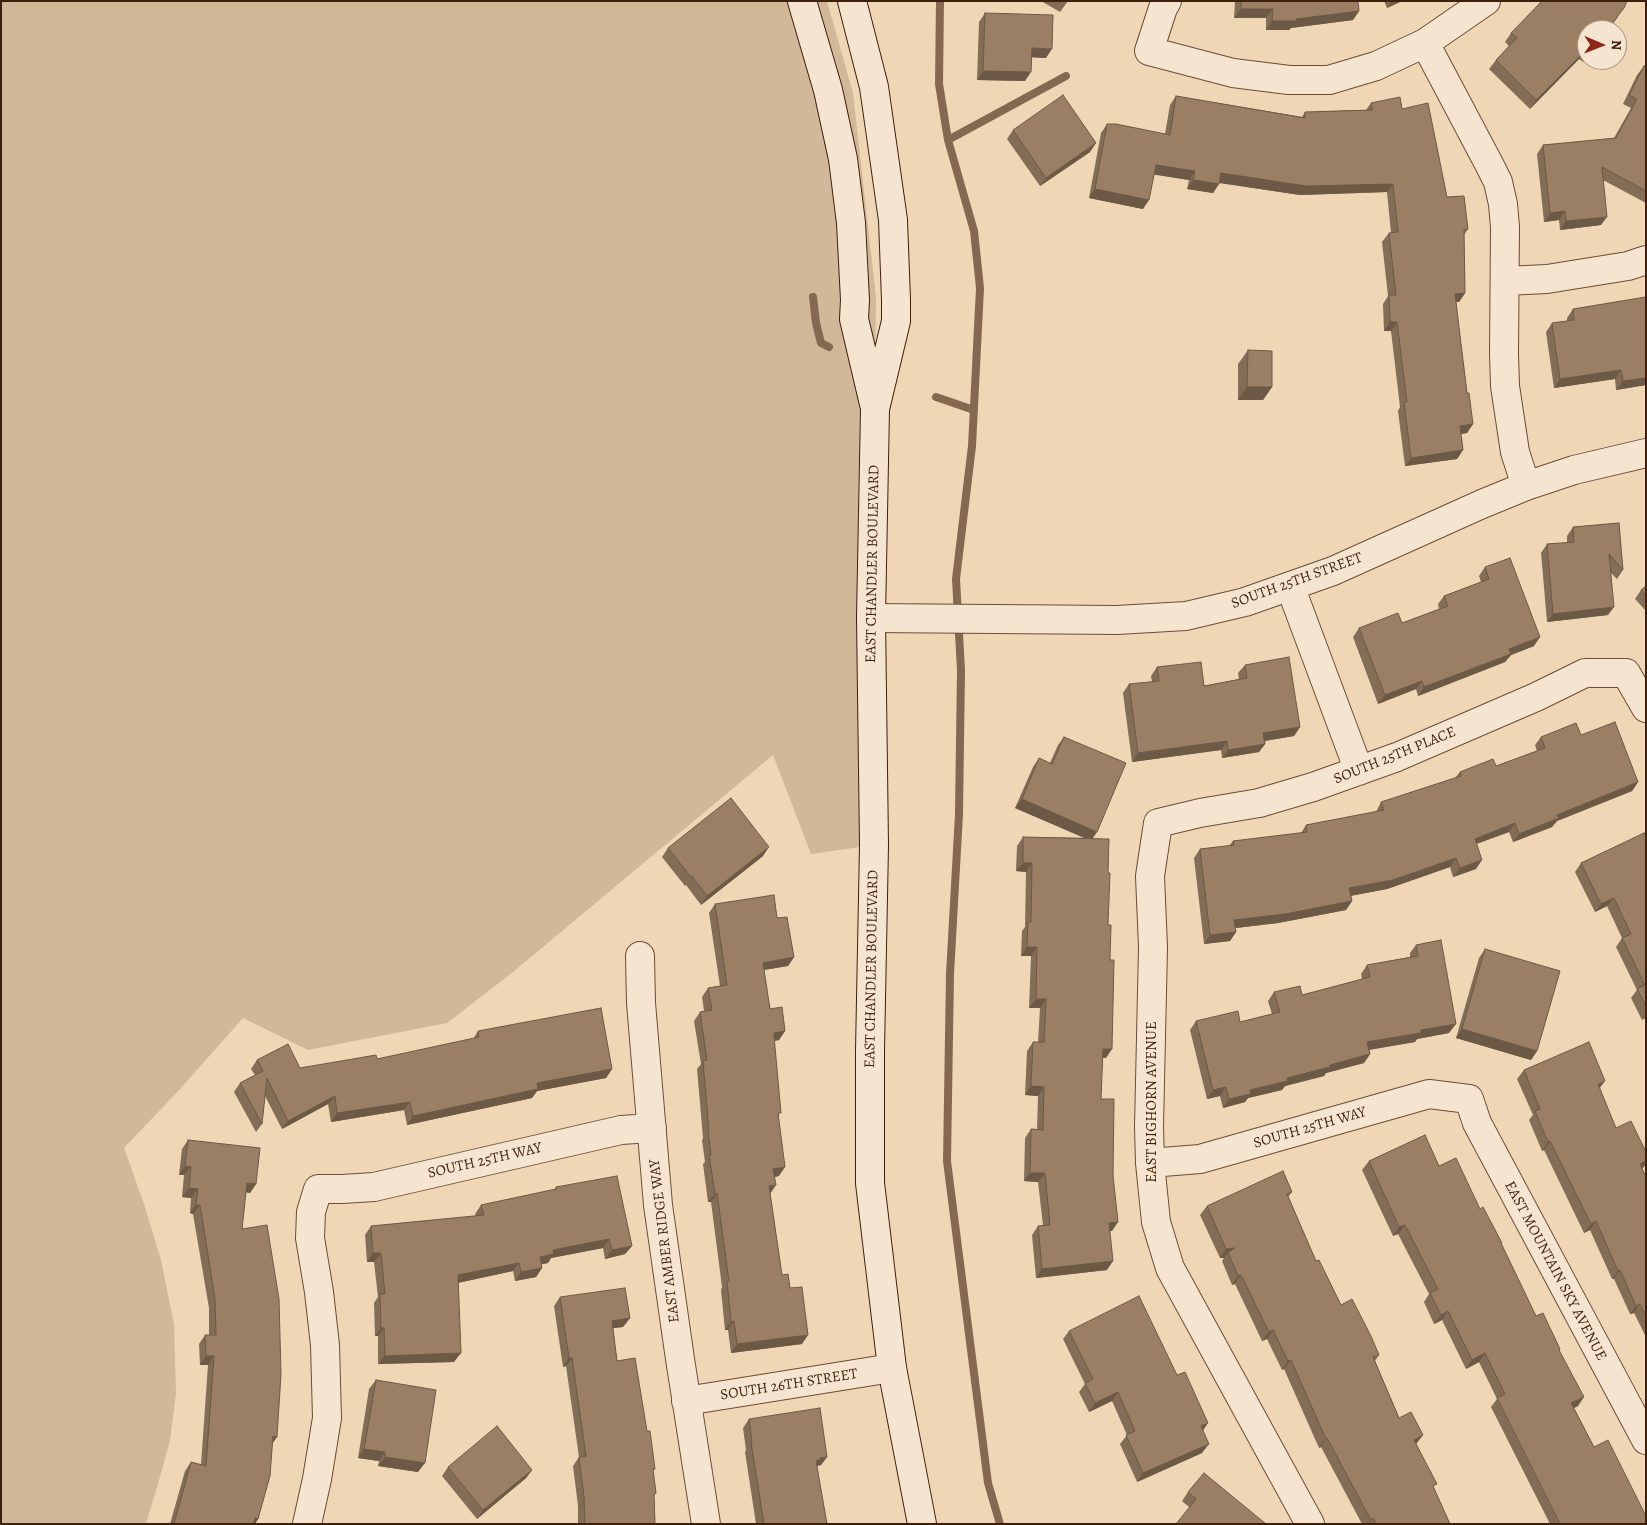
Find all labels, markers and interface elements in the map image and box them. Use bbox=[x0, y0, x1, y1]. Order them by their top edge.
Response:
north arrow bbox=[1577, 20, 1627, 70]
text: N bbox=[1607, 40, 1626, 51]
street label: EAST CHANDLER BOULEVARD bbox=[862, 465, 884, 663]
street label: SOUTH 25TH STREET bbox=[1229, 549, 1365, 613]
street label: SOUTH 25TH PLACE bbox=[1331, 723, 1459, 789]
street label: EAST CHANDLER BOULEVARD bbox=[861, 870, 883, 1068]
street label: EAST BIGHORN AVENUE bbox=[1143, 1021, 1161, 1183]
street label: SOUTH 25TH WAY bbox=[1251, 1103, 1369, 1153]
street label: SOUTH 25TH WAY bbox=[426, 1139, 544, 1183]
street label: EAST AMBER RIDGE WAY bbox=[646, 1158, 684, 1324]
street label: EAST MOUNTAIN SKY AVENUE bbox=[1500, 1178, 1610, 1364]
street label: SOUTH 26TH STREET bbox=[719, 1365, 859, 1405]

